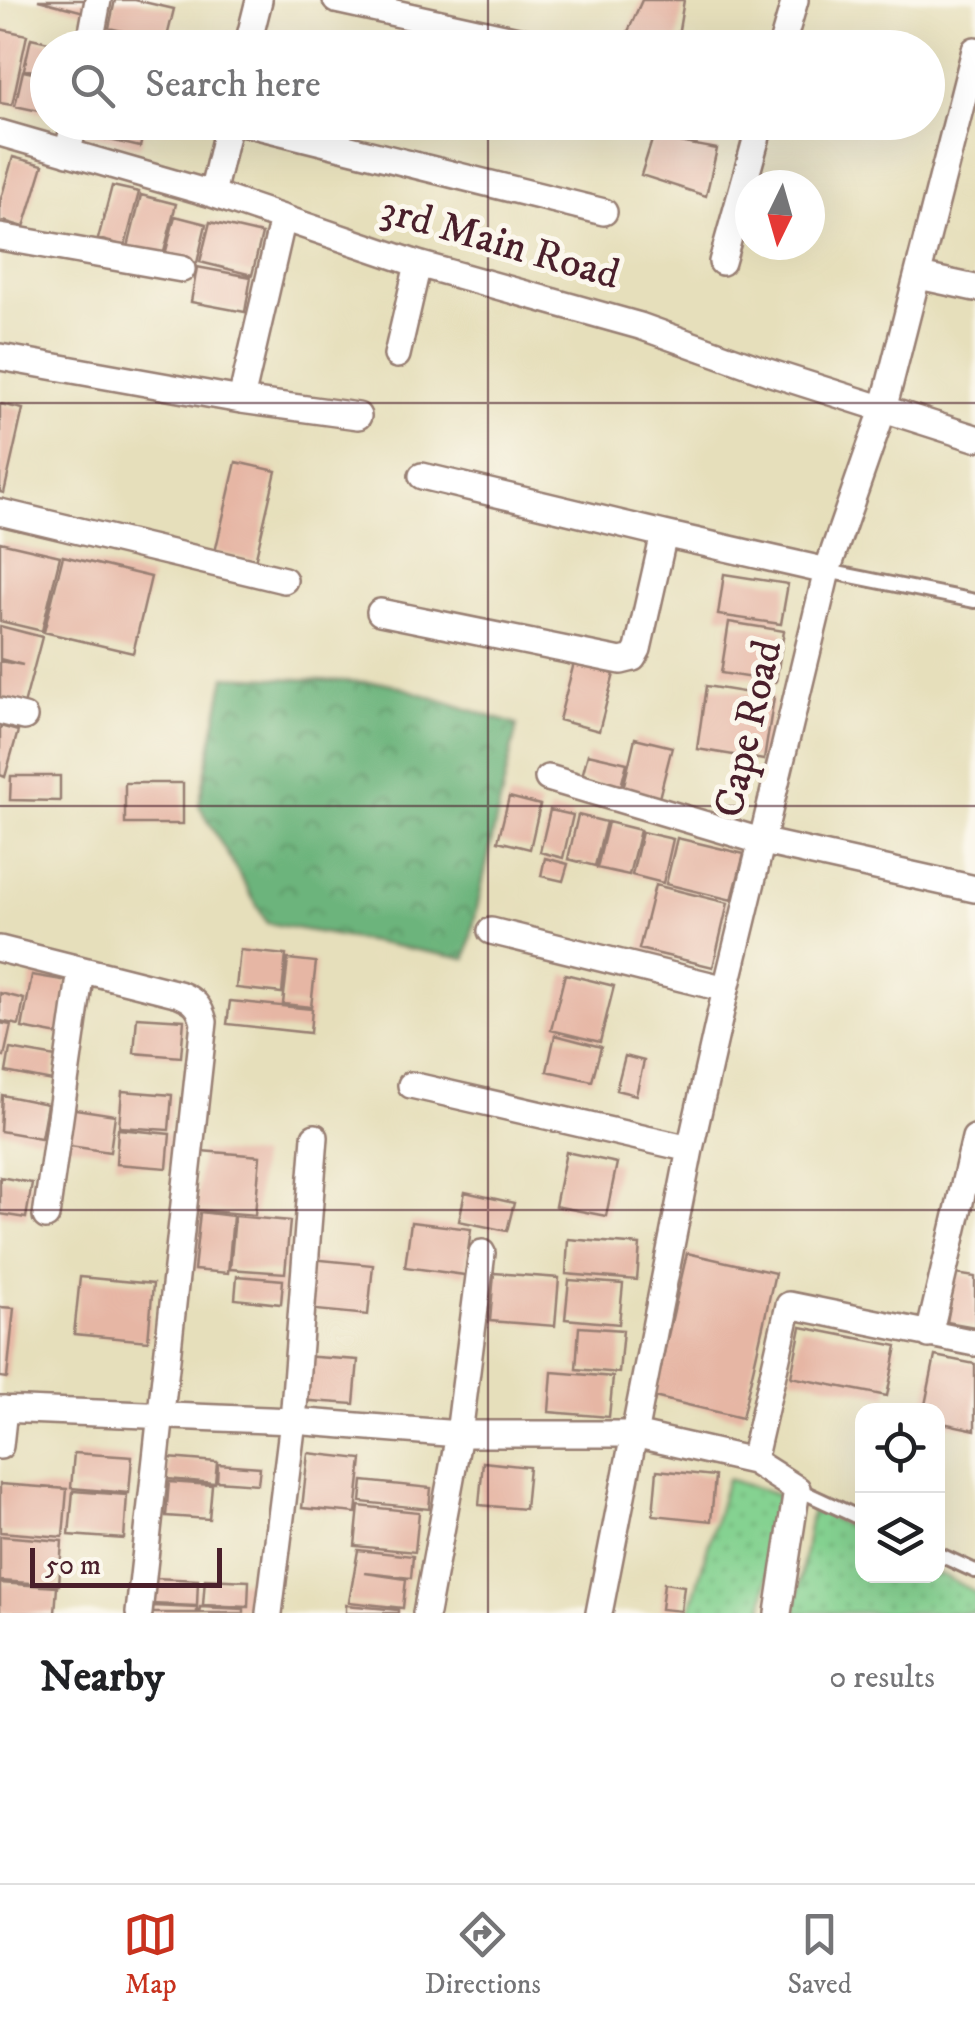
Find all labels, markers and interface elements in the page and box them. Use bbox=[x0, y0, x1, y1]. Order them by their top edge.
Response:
search box bbox=[30, 30, 945, 140]
icon: search bbox=[65, 58, 120, 113]
text: Search here bbox=[145, 61, 321, 109]
north arrow bbox=[735, 170, 825, 260]
street label: 3rd Main Road bbox=[375, 184, 625, 302]
street label: Cape Road bbox=[703, 635, 795, 823]
map controls bbox=[855, 1403, 945, 1583]
button: locate bbox=[855, 1403, 945, 1493]
button: layers bbox=[855, 1493, 945, 1583]
scale bar bbox=[30, 1543, 222, 1588]
text: 50 m bbox=[45, 1548, 101, 1583]
text: Nearby bbox=[40, 1652, 164, 1704]
text: 0 results bbox=[829, 1658, 935, 1698]
tab: Map bbox=[123, 1907, 178, 2002]
tab: Directions bbox=[425, 1907, 541, 2002]
tab: Saved bbox=[787, 1907, 852, 2002]

